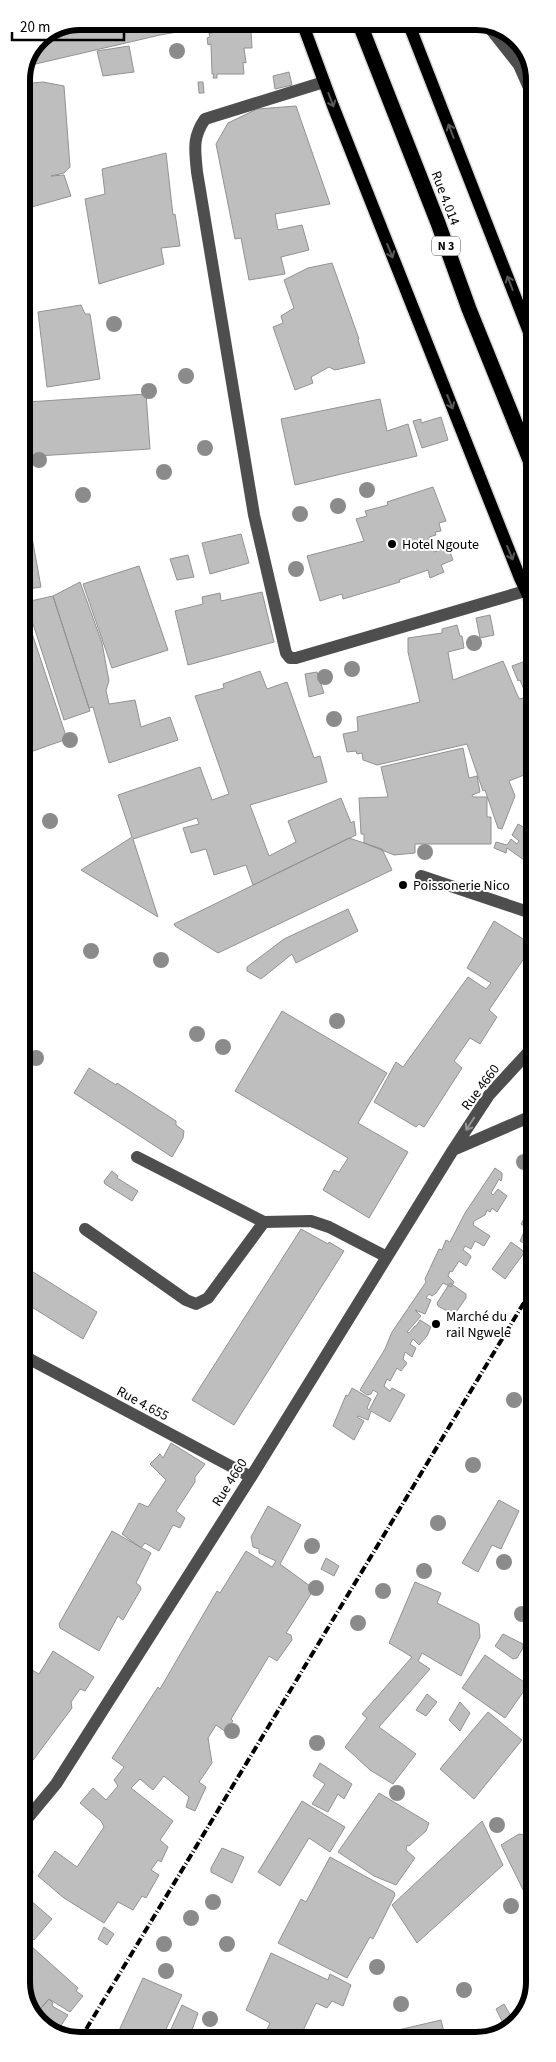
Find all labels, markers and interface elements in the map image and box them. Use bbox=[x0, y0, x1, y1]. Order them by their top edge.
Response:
scale bar bbox=[12, 10, 125, 42]
text: 20 m bbox=[20, 17, 50, 38]
one-way arrow bbox=[326, 92, 336, 107]
one-way arrow bbox=[446, 124, 455, 140]
street label: Rue 4.014 bbox=[426, 168, 465, 228]
road number: N 3 bbox=[432, 237, 460, 256]
one-way arrow bbox=[386, 243, 396, 258]
one-way arrow bbox=[505, 276, 514, 291]
one-way arrow bbox=[446, 394, 455, 409]
place label: Hotel Ngoute bbox=[402, 535, 479, 555]
marker: Hotel Ngoute bbox=[386, 538, 398, 550]
one-way arrow bbox=[506, 545, 515, 561]
place label: Poissonerie Nico bbox=[413, 876, 510, 896]
marker: Poissonerie Nico bbox=[397, 879, 409, 891]
street label: Rue 4660 bbox=[457, 1060, 505, 1115]
one-way arrow bbox=[465, 1117, 475, 1131]
place label: Marché du rail Ngwele bbox=[446, 1307, 511, 1343]
marker: Marché du rail Ngwele bbox=[430, 1318, 442, 1330]
street label: Rue 4.655 bbox=[113, 1382, 172, 1426]
street label: Rue 4660 bbox=[207, 1455, 252, 1510]

